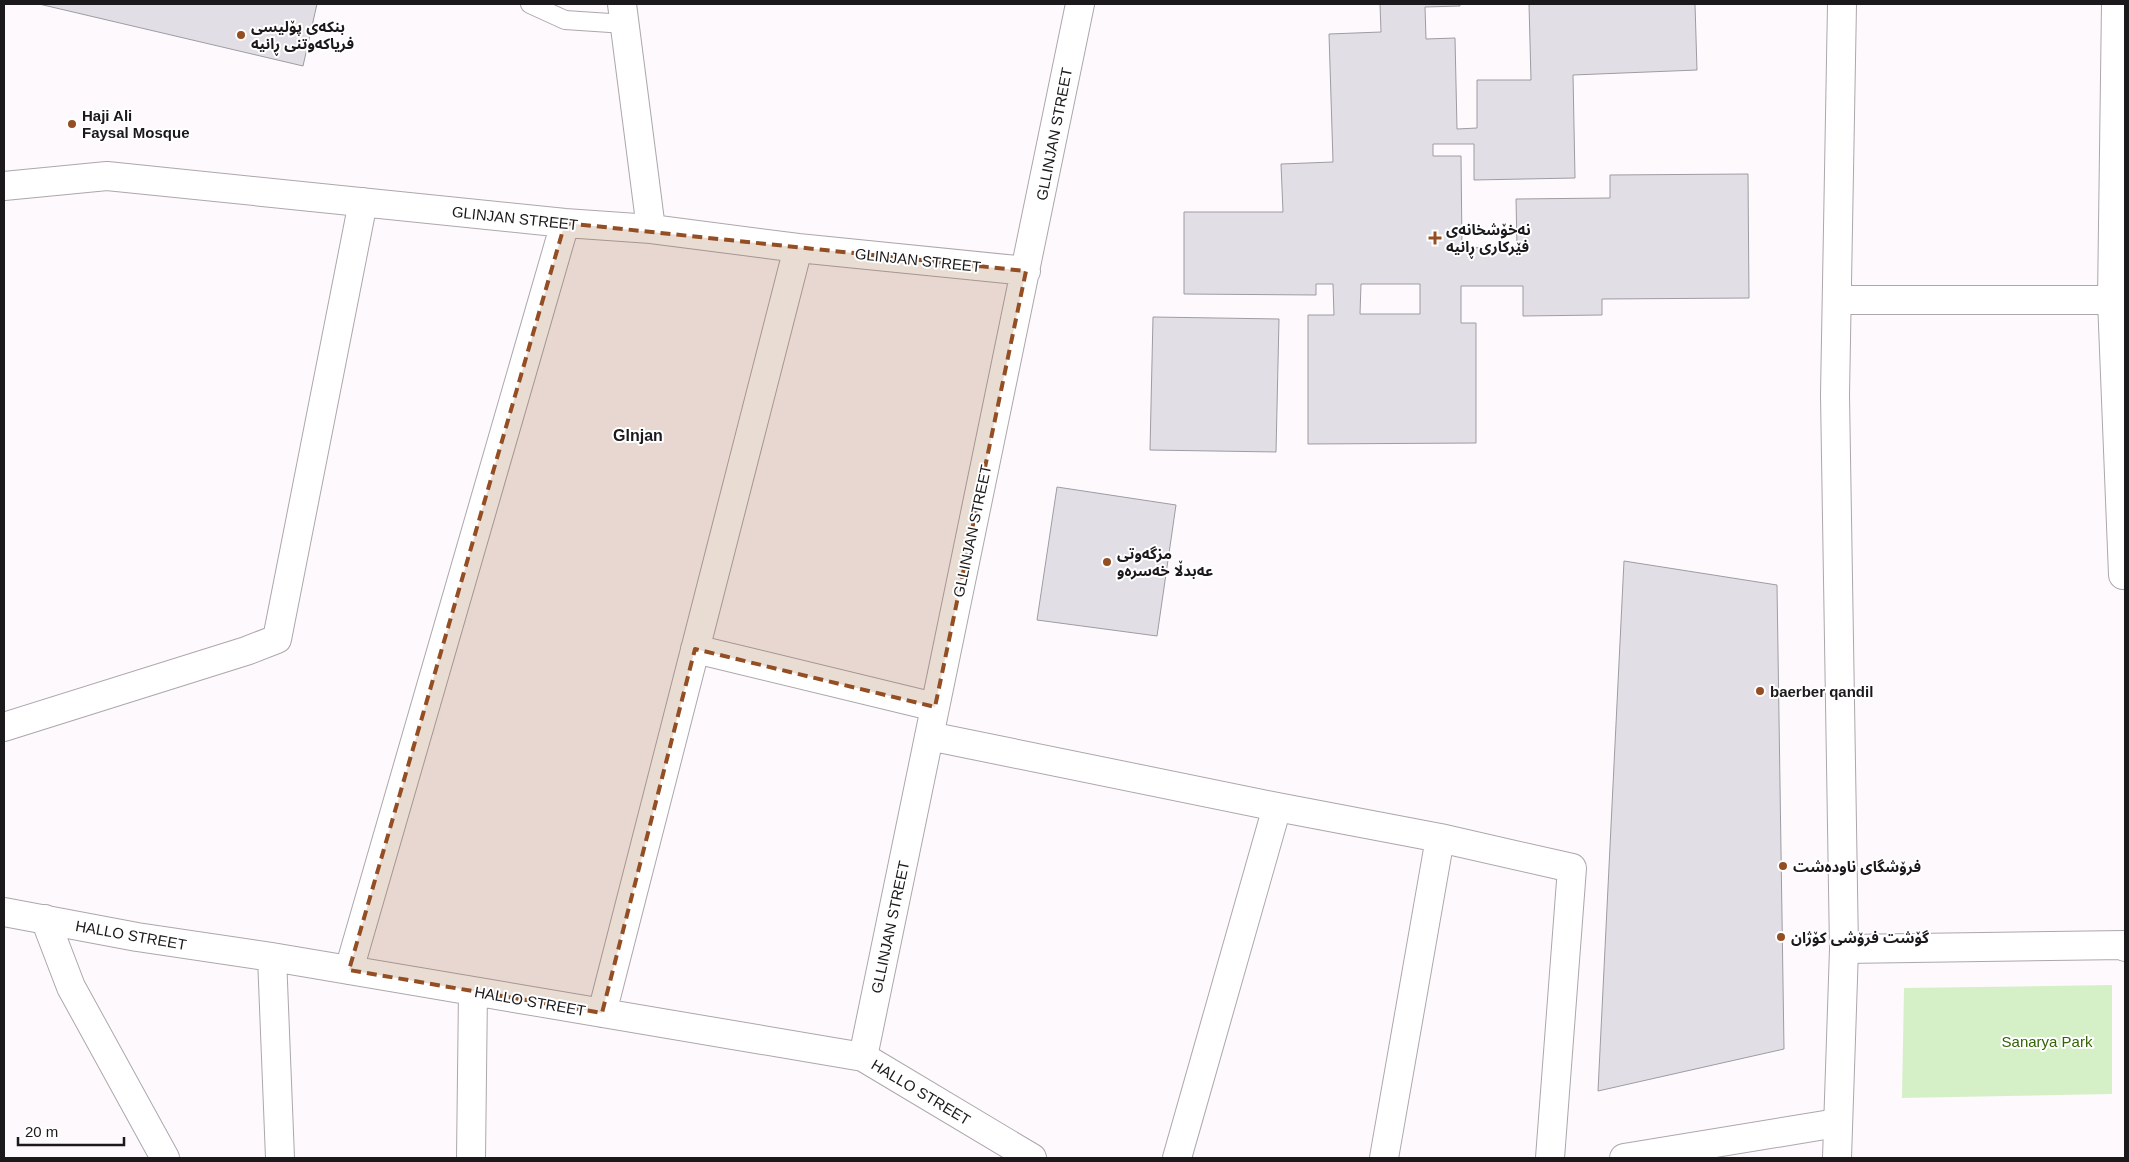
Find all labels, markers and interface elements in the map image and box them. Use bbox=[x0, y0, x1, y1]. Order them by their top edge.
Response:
place label: بنکەی پۆلیسی فریاکەوتنی ڕانیە bbox=[251, 18, 354, 56]
marker: بنکەی پۆلیسی فریاکەوتنی ڕانیە bbox=[235, 29, 247, 41]
street label: GLLINJAN STREET bbox=[1033, 66, 1075, 202]
place label: Haji Ali Faysal Mosque bbox=[82, 107, 190, 141]
marker: Haji Ali Faysal Mosque bbox=[66, 118, 78, 130]
street label: GLINJAN STREET bbox=[451, 203, 579, 233]
place label: نەخۆشخانەی فێرکاری ڕانیە bbox=[1446, 221, 1531, 259]
marker: نەخۆشخانەی فێرکاری ڕانیە bbox=[1428, 231, 1442, 245]
street label: GLINJAN STREET bbox=[854, 245, 982, 275]
district label: Glnjan bbox=[613, 427, 663, 444]
street label: GLLINJAN STREET bbox=[950, 463, 994, 599]
place label: مزگەوتی عەبدڵا خەسرەو bbox=[1117, 545, 1213, 580]
marker: مزگەوتی عەبدڵا خەسرەو bbox=[1101, 556, 1113, 568]
place label: baerber qandil bbox=[1770, 683, 1873, 700]
marker: baerber qandil bbox=[1754, 685, 1766, 697]
place label: فرۆشگای ناوده‌شت bbox=[1793, 858, 1921, 876]
street label: GLLINJAN STREET bbox=[868, 859, 912, 995]
marker: فرۆشگای ناوده‌شت bbox=[1777, 860, 1789, 872]
street label: HALLO STREET bbox=[74, 917, 188, 953]
place label: گۆشت فرۆشی کۆژان bbox=[1791, 929, 1929, 947]
marker: گۆشت فرۆشی کۆژان bbox=[1775, 931, 1787, 943]
street label: HALLO STREET bbox=[473, 983, 587, 1019]
park label: Sanarya Park bbox=[2002, 1033, 2093, 1050]
street label: HALLO STREET bbox=[868, 1056, 974, 1128]
scale bar bbox=[18, 1114, 124, 1146]
text: 20 m bbox=[25, 1123, 58, 1140]

